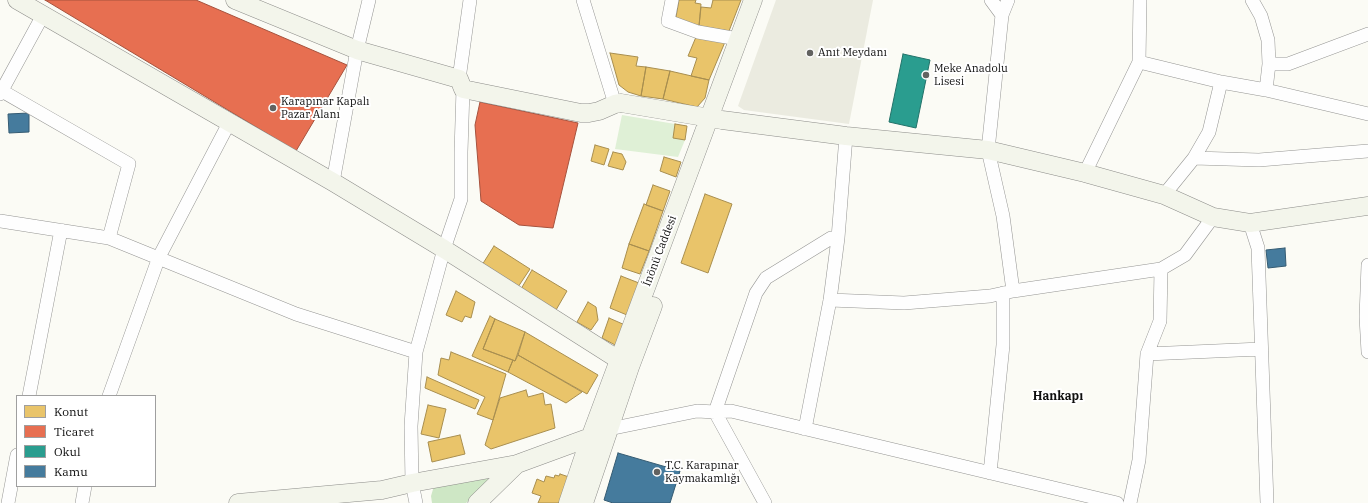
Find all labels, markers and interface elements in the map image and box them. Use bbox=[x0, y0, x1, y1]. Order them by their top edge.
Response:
place label: Anıt Meydanı bbox=[818, 46, 887, 60]
marker: Anıt Meydanı bbox=[805, 48, 815, 58]
place label: Meke Anadolu Lisesi bbox=[934, 62, 1008, 88]
marker: Meke Anadolu Lisesi bbox=[921, 70, 931, 80]
place label: Karapınar Kapalı Pazar Alanı bbox=[281, 95, 369, 121]
marker: Karapınar Kapalı Pazar Alanı bbox=[268, 103, 278, 113]
street label: İnönü Caddesi bbox=[640, 214, 680, 288]
district label: Hankapı bbox=[1033, 390, 1083, 404]
legend bbox=[16, 395, 156, 487]
text: Konut bbox=[54, 404, 88, 419]
text: Ticaret bbox=[54, 424, 94, 439]
text: Okul bbox=[54, 444, 81, 459]
place label: T.C. Karapınar Kaymakamlığı bbox=[665, 459, 740, 485]
text: Kamu bbox=[54, 464, 88, 479]
marker: T.C. Karapınar Kaymakamlığı bbox=[652, 467, 662, 477]

